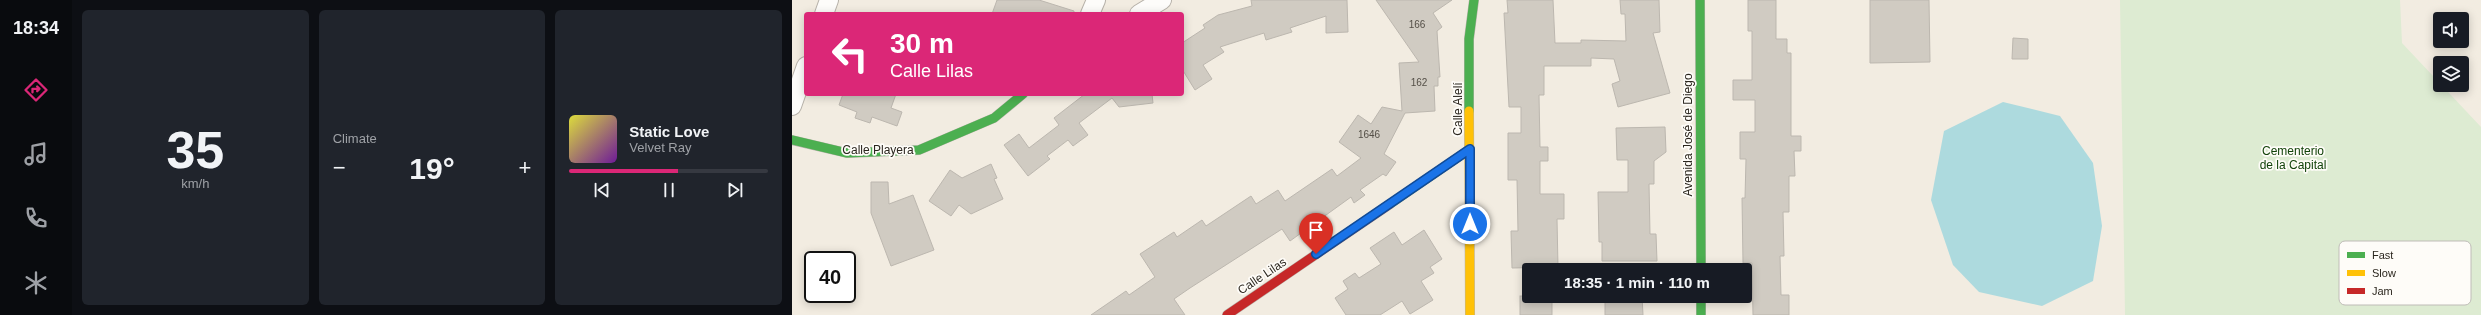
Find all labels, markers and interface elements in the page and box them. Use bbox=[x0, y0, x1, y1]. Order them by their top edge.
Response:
map controls bbox=[2433, 12, 2469, 92]
button: sound bbox=[2433, 12, 2469, 48]
text: 18:34 bbox=[13, 18, 59, 38]
house number: 166 bbox=[1409, 19, 1426, 30]
icon: left bbox=[824, 28, 876, 80]
text: 30 m bbox=[890, 28, 954, 59]
button: layers bbox=[2433, 56, 2469, 92]
text: Calle Lilas bbox=[890, 61, 973, 81]
street label: Avenida José de Diego bbox=[1681, 73, 1695, 197]
icon: directions bbox=[22, 76, 50, 104]
house number: 162 bbox=[1411, 77, 1428, 88]
street label: Calle Alelí bbox=[1451, 82, 1465, 136]
text: 35 bbox=[166, 121, 224, 179]
text: Static Love bbox=[629, 123, 709, 140]
house number: 1646 bbox=[1358, 129, 1381, 140]
text: Climate bbox=[333, 131, 377, 146]
icon: music bbox=[22, 140, 50, 168]
text: Velvet Ray bbox=[629, 140, 691, 155]
street label: Calle Playera bbox=[842, 143, 914, 157]
park label: Cementerio de la Capital bbox=[2260, 144, 2326, 172]
text: 19° bbox=[409, 152, 455, 185]
text: − bbox=[333, 155, 346, 180]
text: + bbox=[518, 155, 531, 180]
text: km/h bbox=[181, 176, 209, 191]
icon: previous bbox=[591, 179, 613, 201]
icon: pause bbox=[658, 179, 680, 201]
icon: next bbox=[724, 179, 746, 201]
position arrow bbox=[1449, 203, 1491, 245]
icon: phone bbox=[22, 204, 50, 232]
pin bbox=[1299, 213, 1333, 254]
icon: arrive bbox=[1305, 219, 1327, 241]
legend bbox=[2339, 241, 2471, 305]
text: Fast bbox=[2372, 249, 2393, 261]
speed limit sign: 40 bbox=[804, 251, 856, 303]
street label: Calle Lilas bbox=[1235, 255, 1289, 297]
text: Slow bbox=[2372, 267, 2396, 279]
icon: climate bbox=[22, 269, 50, 297]
text: 18:35 · 1 min · 110 m bbox=[1564, 274, 1710, 291]
text: Jam bbox=[2372, 285, 2393, 297]

